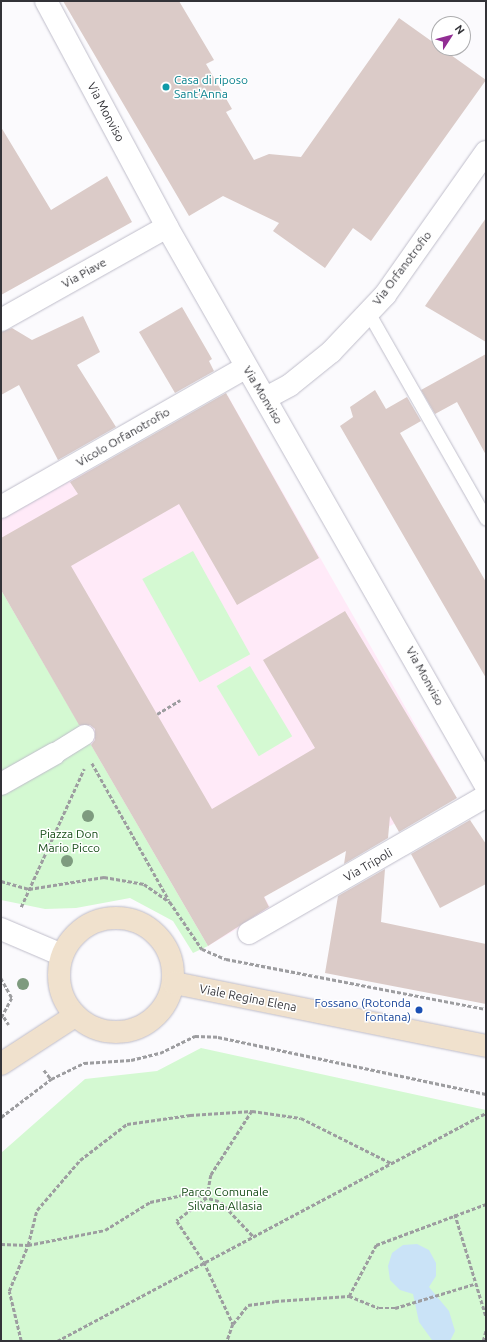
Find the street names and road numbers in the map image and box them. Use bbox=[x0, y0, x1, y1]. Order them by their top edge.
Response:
street label: Via Monviso bbox=[84, 80, 128, 144]
street label: Via Orfanotrofio bbox=[369, 228, 435, 308]
street label: Via Piave bbox=[59, 255, 109, 291]
street label: Via Monviso bbox=[240, 363, 286, 427]
street label: Vicolo Orfanotrofio bbox=[74, 404, 172, 470]
street label: Via Monviso bbox=[403, 644, 447, 708]
street label: Via Tripoli bbox=[341, 845, 395, 885]
street label: Viale Regina Elena bbox=[198, 982, 298, 1014]

